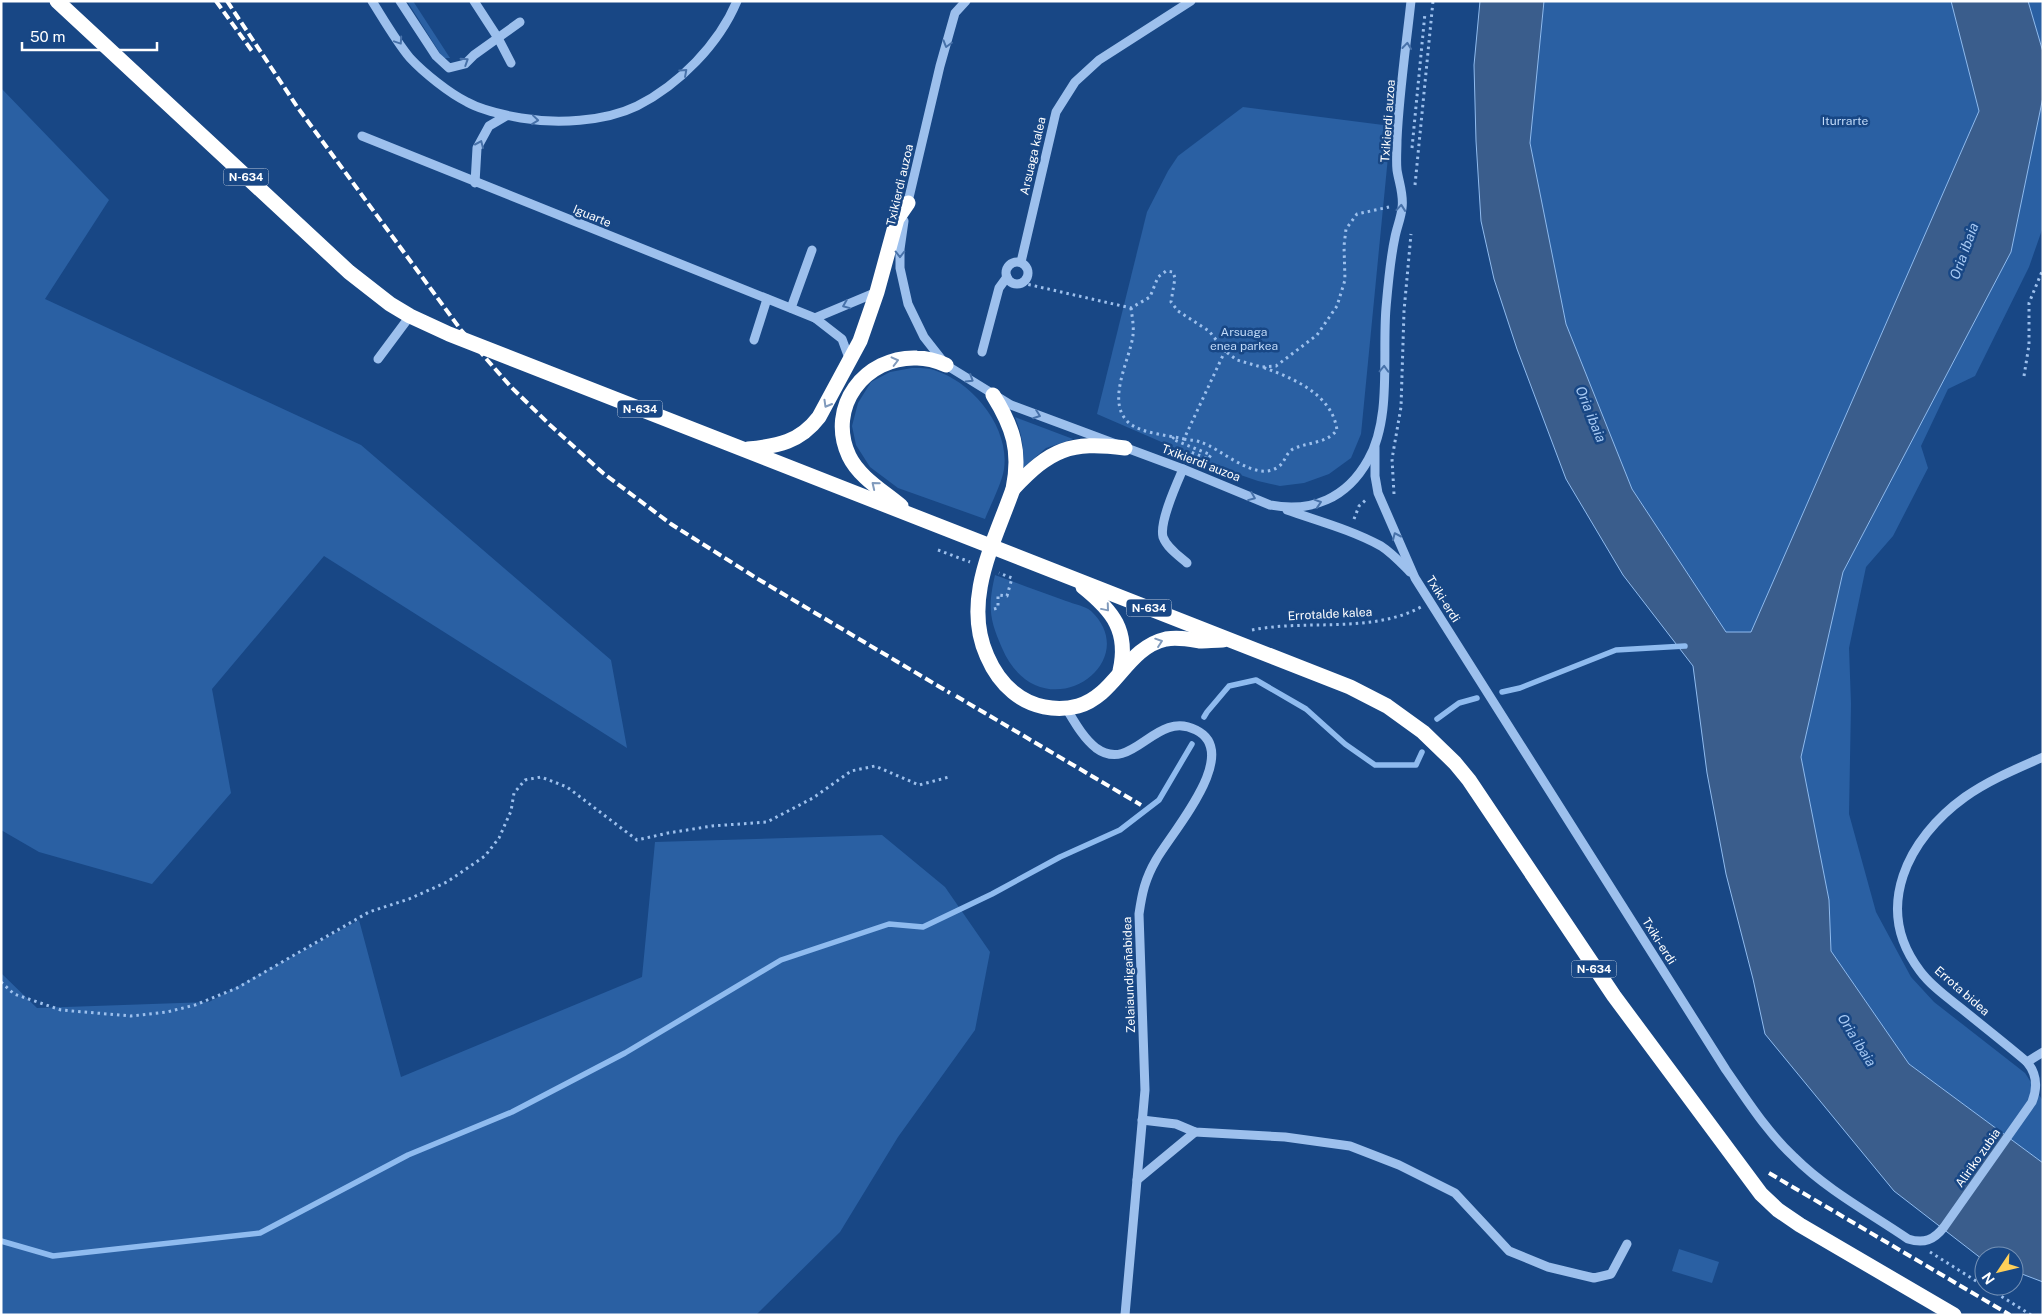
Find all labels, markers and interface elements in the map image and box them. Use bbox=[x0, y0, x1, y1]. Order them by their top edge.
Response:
scale bar bbox=[22, 20, 158, 52]
text: 50 m bbox=[30, 28, 65, 45]
one-way arrow bbox=[393, 36, 402, 45]
one-way arrow bbox=[942, 40, 952, 48]
one-way arrow bbox=[1401, 42, 1412, 50]
one-way arrow bbox=[459, 58, 469, 67]
one-way arrow bbox=[679, 69, 688, 78]
street label: Txikierdi auzoa bbox=[1378, 79, 1398, 163]
one-way arrow bbox=[531, 114, 539, 125]
park label: Iturrarte bbox=[1822, 114, 1868, 128]
street label: Arsuaga kalea bbox=[1017, 116, 1049, 196]
one-way arrow bbox=[474, 140, 485, 149]
street label: Txikierdi auzoa bbox=[884, 143, 916, 227]
road number: N-634 bbox=[224, 168, 268, 186]
street label: Iguarte bbox=[571, 202, 613, 230]
one-way arrow bbox=[1396, 203, 1407, 211]
water label: Oria ibaia bbox=[1946, 220, 1982, 282]
one-way arrow bbox=[895, 250, 905, 258]
one-way arrow bbox=[842, 299, 851, 309]
park label: Arsuaga enea parkea bbox=[1210, 325, 1278, 353]
one-way arrow bbox=[890, 356, 898, 366]
one-way arrow bbox=[1378, 364, 1389, 372]
one-way arrow bbox=[965, 373, 974, 383]
water label: Oria ibaia bbox=[1572, 384, 1610, 444]
one-way arrow bbox=[823, 398, 833, 407]
road number: N-634 bbox=[618, 400, 662, 418]
one-way arrow bbox=[1032, 409, 1041, 419]
street label: Txikierdi auzoa bbox=[1160, 442, 1242, 484]
one-way arrow bbox=[872, 482, 881, 491]
one-way arrow bbox=[1247, 491, 1256, 502]
one-way arrow bbox=[1313, 499, 1322, 509]
one-way arrow bbox=[1391, 532, 1402, 541]
street label: Txiki-erdi bbox=[1423, 573, 1463, 625]
road number: N-634 bbox=[1126, 600, 1172, 616]
one-way arrow bbox=[1101, 602, 1109, 611]
street label: Errotalde kalea bbox=[1287, 605, 1373, 623]
one-way arrow bbox=[1154, 638, 1162, 648]
street label: Txiki-erdi bbox=[1639, 915, 1679, 967]
street label: Zelaiaundigañabidea bbox=[1120, 917, 1138, 1033]
road number: N-634 bbox=[1572, 961, 1616, 978]
street label: Errota bidea bbox=[1932, 963, 1992, 1019]
water label: Oria ibaia bbox=[1835, 1011, 1879, 1069]
street label: Aliriko zubia bbox=[1953, 1126, 2003, 1190]
north arrow bbox=[1974, 1246, 2024, 1296]
text: N bbox=[1979, 1269, 1998, 1288]

